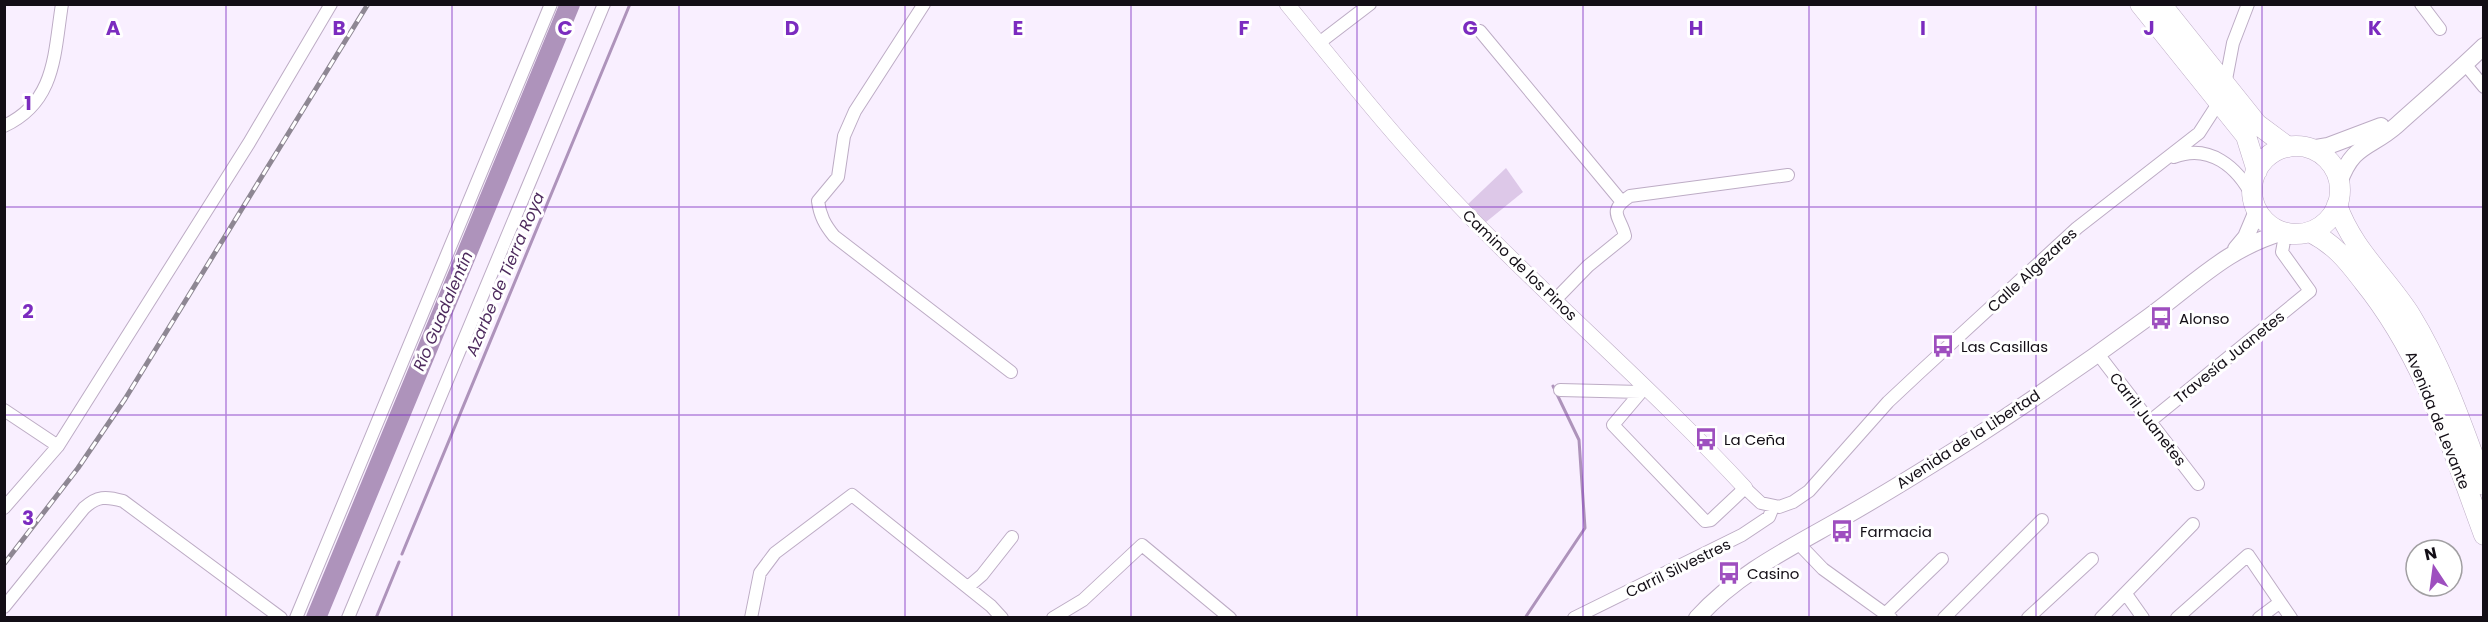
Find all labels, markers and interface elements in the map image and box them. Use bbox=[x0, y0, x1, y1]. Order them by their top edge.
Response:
text: A bbox=[106, 14, 121, 42]
text: B bbox=[332, 14, 346, 42]
text: C bbox=[557, 14, 573, 42]
text: D bbox=[785, 14, 799, 42]
text: E bbox=[1013, 14, 1023, 42]
text: F bbox=[1239, 14, 1250, 42]
text: G bbox=[1462, 14, 1478, 42]
text: H bbox=[1689, 14, 1703, 42]
text: I bbox=[1920, 14, 1926, 42]
text: J bbox=[2143, 14, 2155, 42]
text: K bbox=[2368, 14, 2382, 42]
text: 1 bbox=[24, 89, 32, 117]
water label: Azarbe de Tierra Roya bbox=[460, 188, 550, 360]
street label: Camino de los Pinos bbox=[1458, 205, 1582, 325]
street label: Calle Algezares bbox=[1983, 223, 2081, 317]
water label: Río Guadalentín bbox=[407, 248, 479, 374]
text: 2 bbox=[22, 297, 34, 325]
bus stop icon: Alonso bbox=[2148, 305, 2174, 331]
street label: Travesía Juanetes bbox=[2169, 306, 2289, 408]
place label: Alonso bbox=[2179, 308, 2229, 329]
bus stop icon: Las Casillas bbox=[1930, 333, 1956, 359]
place label: Las Casillas bbox=[1961, 336, 2048, 357]
street label: Avenida de Levante bbox=[2401, 348, 2475, 492]
street label: Carril Juanetes bbox=[2105, 368, 2191, 470]
street label: Avenida de la Libertad bbox=[1892, 385, 2044, 493]
bus stop icon: La Ceña bbox=[1693, 426, 1719, 452]
place label: La Ceña bbox=[1724, 429, 1785, 450]
text: 3 bbox=[22, 504, 34, 532]
bus stop icon: Farmacia bbox=[1829, 518, 1855, 544]
place label: Farmacia bbox=[1860, 521, 1932, 542]
street label: Carril Silvestres bbox=[1622, 533, 1734, 602]
north arrow bbox=[2404, 538, 2464, 598]
text: N bbox=[2422, 541, 2439, 566]
bus stop icon: Casino bbox=[1716, 560, 1742, 586]
place label: Casino bbox=[1747, 563, 1799, 584]

